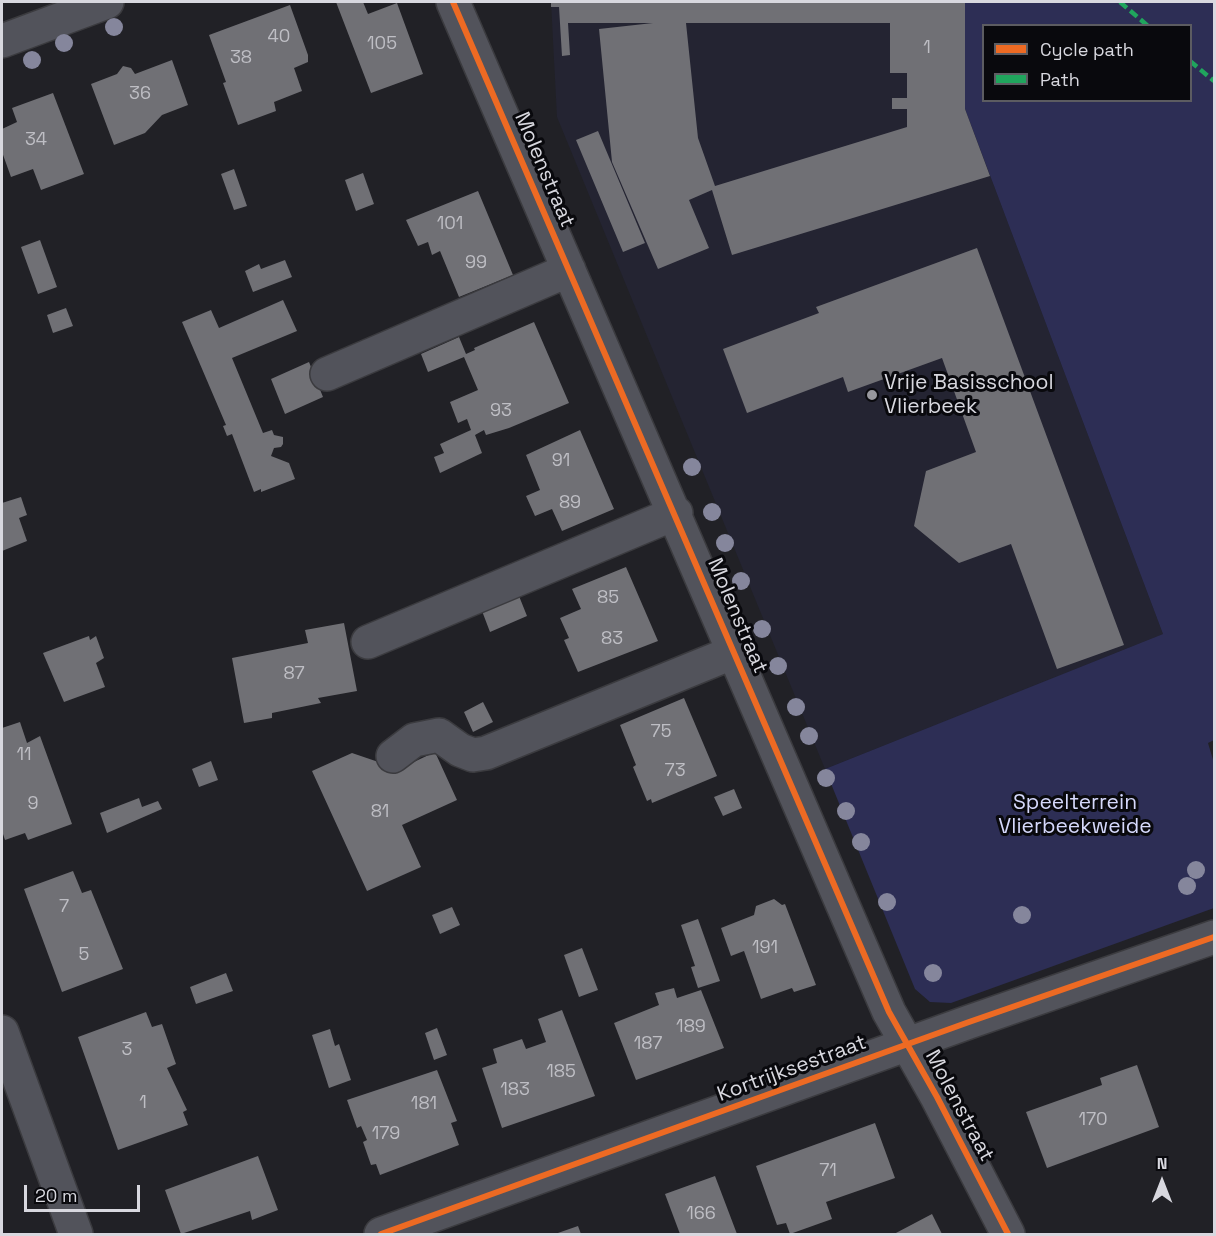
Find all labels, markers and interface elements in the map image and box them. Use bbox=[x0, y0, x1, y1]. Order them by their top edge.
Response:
legend bbox=[982, 24, 1192, 102]
house number: 40 bbox=[268, 26, 290, 48]
house number: 105 bbox=[367, 33, 397, 55]
house number: 1 bbox=[923, 37, 931, 59]
text: Cycle path bbox=[1040, 38, 1134, 61]
house number: 38 bbox=[230, 47, 252, 69]
text: Path bbox=[1040, 68, 1080, 91]
house number: 36 bbox=[129, 83, 151, 105]
street label: Molenstraat bbox=[508, 109, 580, 231]
house number: 34 bbox=[25, 129, 47, 151]
house number: 101 bbox=[437, 213, 463, 235]
house number: 99 bbox=[465, 252, 487, 274]
place label: Vrije Basisschool Vlierbeek bbox=[884, 370, 1054, 420]
marker: Vrije Basisschool Vlierbeek bbox=[865, 388, 879, 402]
house number: 93 bbox=[490, 400, 512, 422]
house number: 91 bbox=[552, 450, 570, 472]
house number: 89 bbox=[559, 492, 581, 514]
street label: Molenstraat bbox=[701, 555, 773, 677]
house number: 85 bbox=[597, 587, 619, 609]
house number: 83 bbox=[601, 628, 623, 650]
house number: 87 bbox=[283, 663, 305, 685]
house number: 75 bbox=[651, 721, 671, 743]
house number: 11 bbox=[16, 744, 32, 766]
house number: 73 bbox=[664, 760, 686, 782]
park label: Speelterrein Vlierbeekweide bbox=[998, 790, 1152, 840]
house number: 9 bbox=[27, 793, 39, 815]
house number: 81 bbox=[371, 801, 389, 823]
house number: 7 bbox=[59, 896, 69, 918]
house number: 191 bbox=[752, 937, 778, 959]
house number: 5 bbox=[79, 944, 89, 966]
house number: 189 bbox=[676, 1016, 706, 1038]
street label: Kortrijksestraat bbox=[714, 1030, 870, 1108]
house number: 187 bbox=[634, 1033, 662, 1055]
house number: 3 bbox=[122, 1039, 132, 1061]
street label: Molenstraat bbox=[919, 1046, 999, 1166]
house number: 185 bbox=[546, 1061, 576, 1083]
house number: 183 bbox=[500, 1079, 530, 1101]
house number: 1 bbox=[139, 1092, 147, 1114]
house number: 181 bbox=[411, 1093, 437, 1115]
house number: 170 bbox=[1078, 1109, 1108, 1131]
house number: 179 bbox=[372, 1123, 400, 1145]
north arrow bbox=[1132, 1152, 1192, 1212]
text: N bbox=[1157, 1153, 1167, 1174]
house number: 71 bbox=[819, 1160, 837, 1182]
scale bar bbox=[27, 1173, 142, 1211]
text: 20 m bbox=[35, 1184, 78, 1207]
house number: 166 bbox=[686, 1203, 716, 1225]

